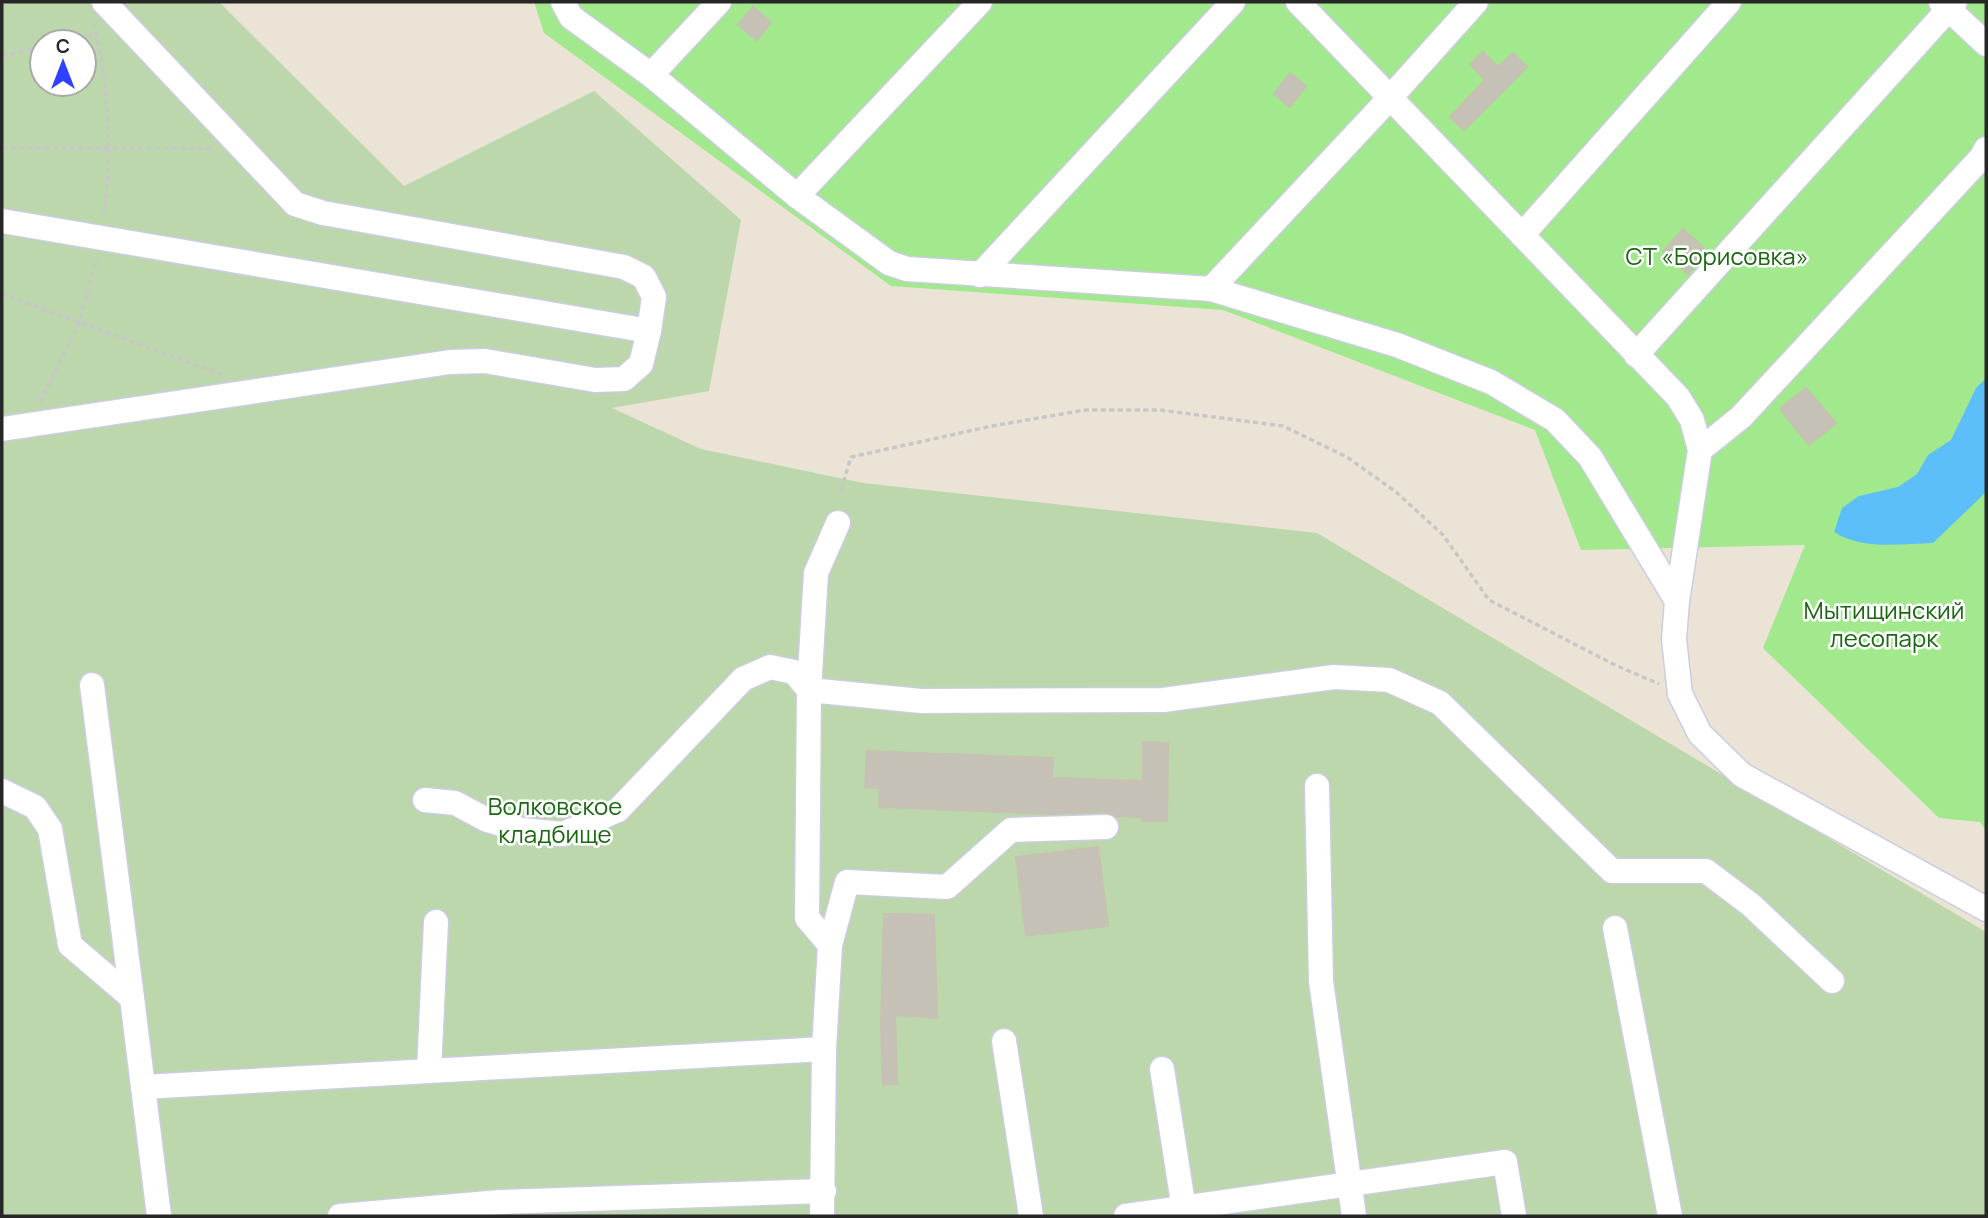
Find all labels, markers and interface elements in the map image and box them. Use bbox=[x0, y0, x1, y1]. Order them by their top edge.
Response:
north arrow bbox=[28, 28, 98, 98]
text: С bbox=[56, 33, 70, 59]
park label: СТ «Борисовка» bbox=[1625, 239, 1809, 272]
park label: Мытищинский лесопарк bbox=[1804, 593, 1964, 654]
park label: Волковское кладбище bbox=[488, 789, 622, 850]

